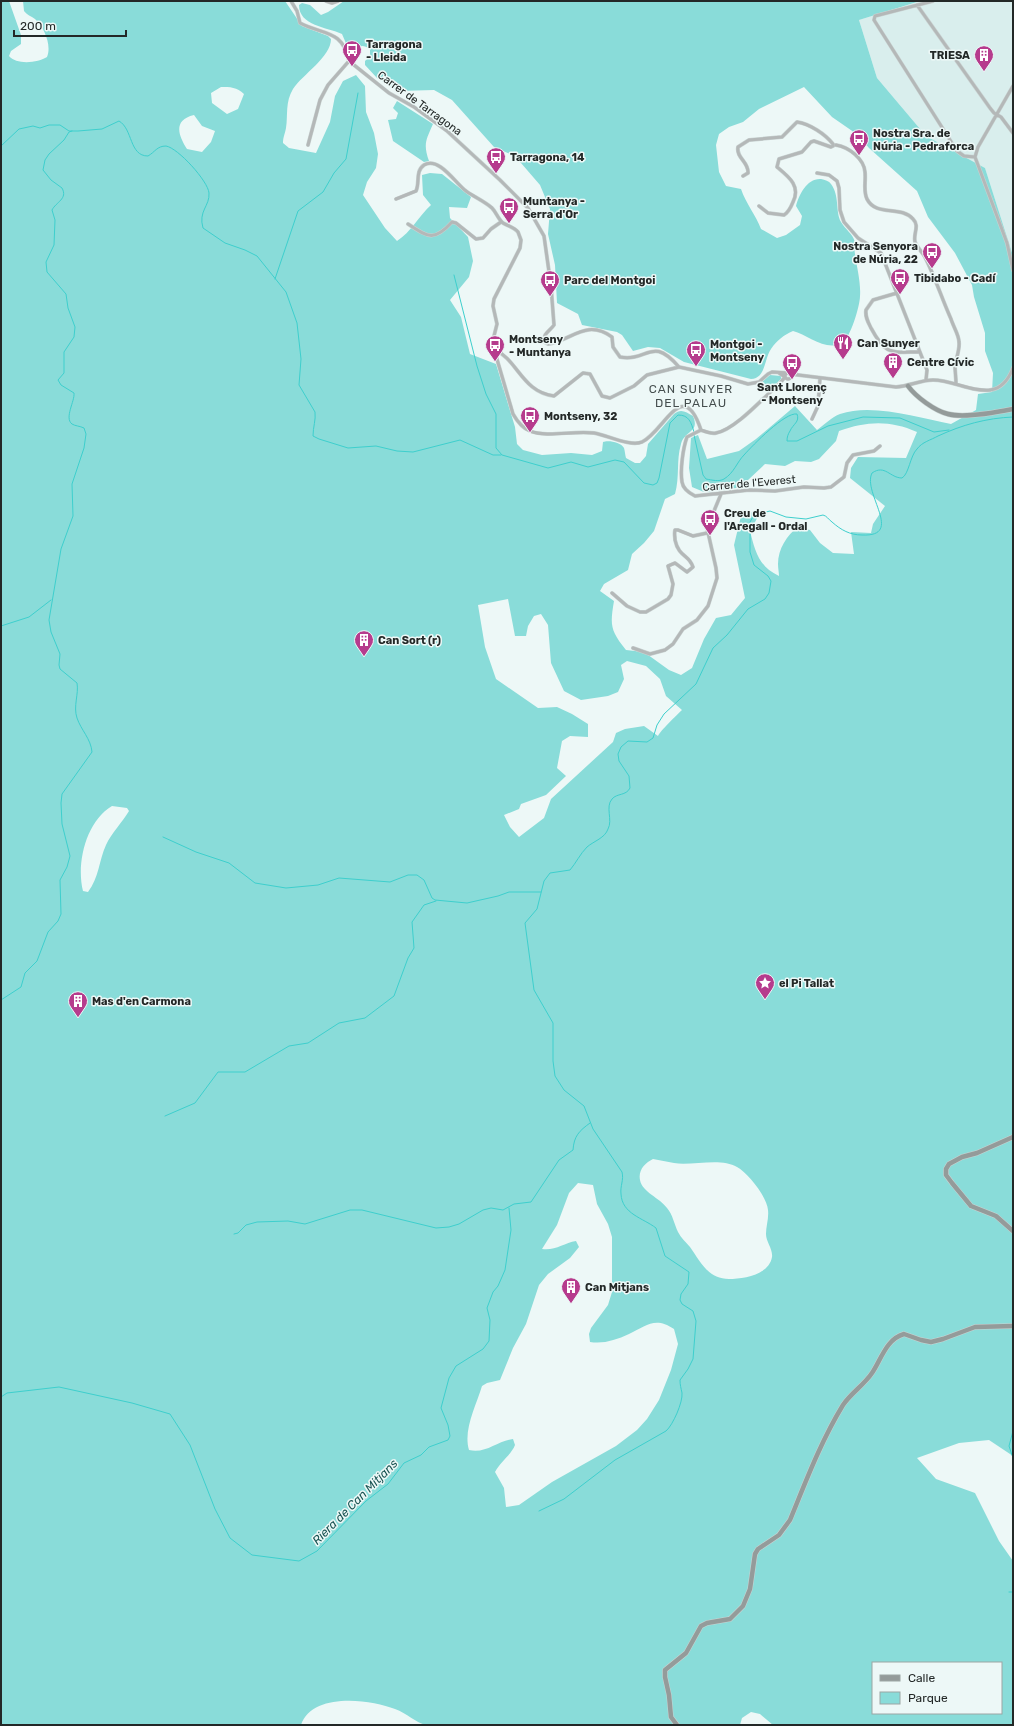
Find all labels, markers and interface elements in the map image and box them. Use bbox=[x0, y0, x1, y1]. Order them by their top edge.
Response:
scale bar bbox=[14, 12, 126, 38]
text: 200 m bbox=[20, 19, 56, 33]
place label: Tarragona - Lleida bbox=[366, 38, 422, 64]
bus stop icon: Tarragona - Lleida bbox=[341, 39, 363, 67]
building icon: TRIESA bbox=[973, 44, 995, 72]
place label: TRIESA bbox=[930, 49, 970, 62]
street label: Carrer de Tarragona bbox=[375, 68, 464, 138]
place label: Nostra Sra. de Núria - Pedraforca bbox=[873, 127, 974, 153]
bus stop icon: Nostra Sra. de Núria - Pedraforca bbox=[848, 128, 870, 156]
bus stop icon: Tarragona, 14 bbox=[485, 146, 507, 174]
place label: Tarragona, 14 bbox=[510, 151, 585, 164]
place label: Muntanya - Serra d'Or bbox=[523, 195, 585, 221]
bus stop icon: Muntanya - Serra d'Or bbox=[498, 196, 520, 224]
place label: Nostra Senyora de Núria, 22 bbox=[833, 240, 918, 266]
bus stop icon: Nostra Senyora de Núria, 22 bbox=[921, 241, 943, 269]
bus stop icon: Tibidabo - Cadí bbox=[889, 267, 911, 295]
bus stop icon: Parc del Montgoi bbox=[539, 269, 561, 297]
place label: Tibidabo - Cadí bbox=[914, 272, 996, 285]
place label: Parc del Montgoi bbox=[564, 274, 655, 287]
restaurant icon: Can Sunyer bbox=[832, 332, 854, 360]
place label: Montseny - Muntanya bbox=[509, 333, 571, 359]
bus stop icon: Montseny - Muntanya bbox=[484, 334, 506, 362]
place label: Can Sunyer bbox=[857, 337, 920, 350]
place label: Montgoi - Montseny bbox=[710, 338, 764, 364]
bus stop icon: Montgoi - Montseny bbox=[685, 339, 707, 367]
building icon: Centre Cívic bbox=[882, 351, 904, 379]
bus stop icon: Sant Llorenç - Montseny bbox=[781, 352, 803, 380]
place label: Centre Cívic bbox=[907, 356, 975, 369]
place label: Sant Llorenç - Montseny bbox=[757, 381, 827, 407]
district label: CAN SUNYER DEL PALAU bbox=[649, 382, 733, 410]
bus stop icon: Montseny, 32 bbox=[519, 405, 541, 433]
place label: Montseny, 32 bbox=[544, 410, 617, 423]
street label: Carrer de l'Everest bbox=[702, 473, 797, 494]
place label: Creu de l'Aregall - Ordal bbox=[724, 507, 808, 533]
bus stop icon: Creu de l'Aregall - Ordal bbox=[699, 508, 721, 536]
building icon: Can Sort (r) bbox=[353, 629, 375, 657]
place label: Can Sort (r) bbox=[378, 634, 441, 647]
place icon: el Pi Tallat bbox=[754, 972, 776, 1000]
place label: el Pi Tallat bbox=[779, 977, 834, 990]
building icon: Mas d'en Carmona bbox=[67, 990, 89, 1018]
place label: Mas d'en Carmona bbox=[92, 995, 191, 1008]
building icon: Can Mitjans bbox=[560, 1276, 582, 1304]
place label: Can Mitjans bbox=[585, 1281, 649, 1294]
water label: Riera de Can Mitjans bbox=[309, 1456, 401, 1548]
legend bbox=[872, 1662, 1002, 1714]
text: Calle bbox=[908, 1671, 935, 1685]
text: Parque bbox=[908, 1691, 948, 1705]

